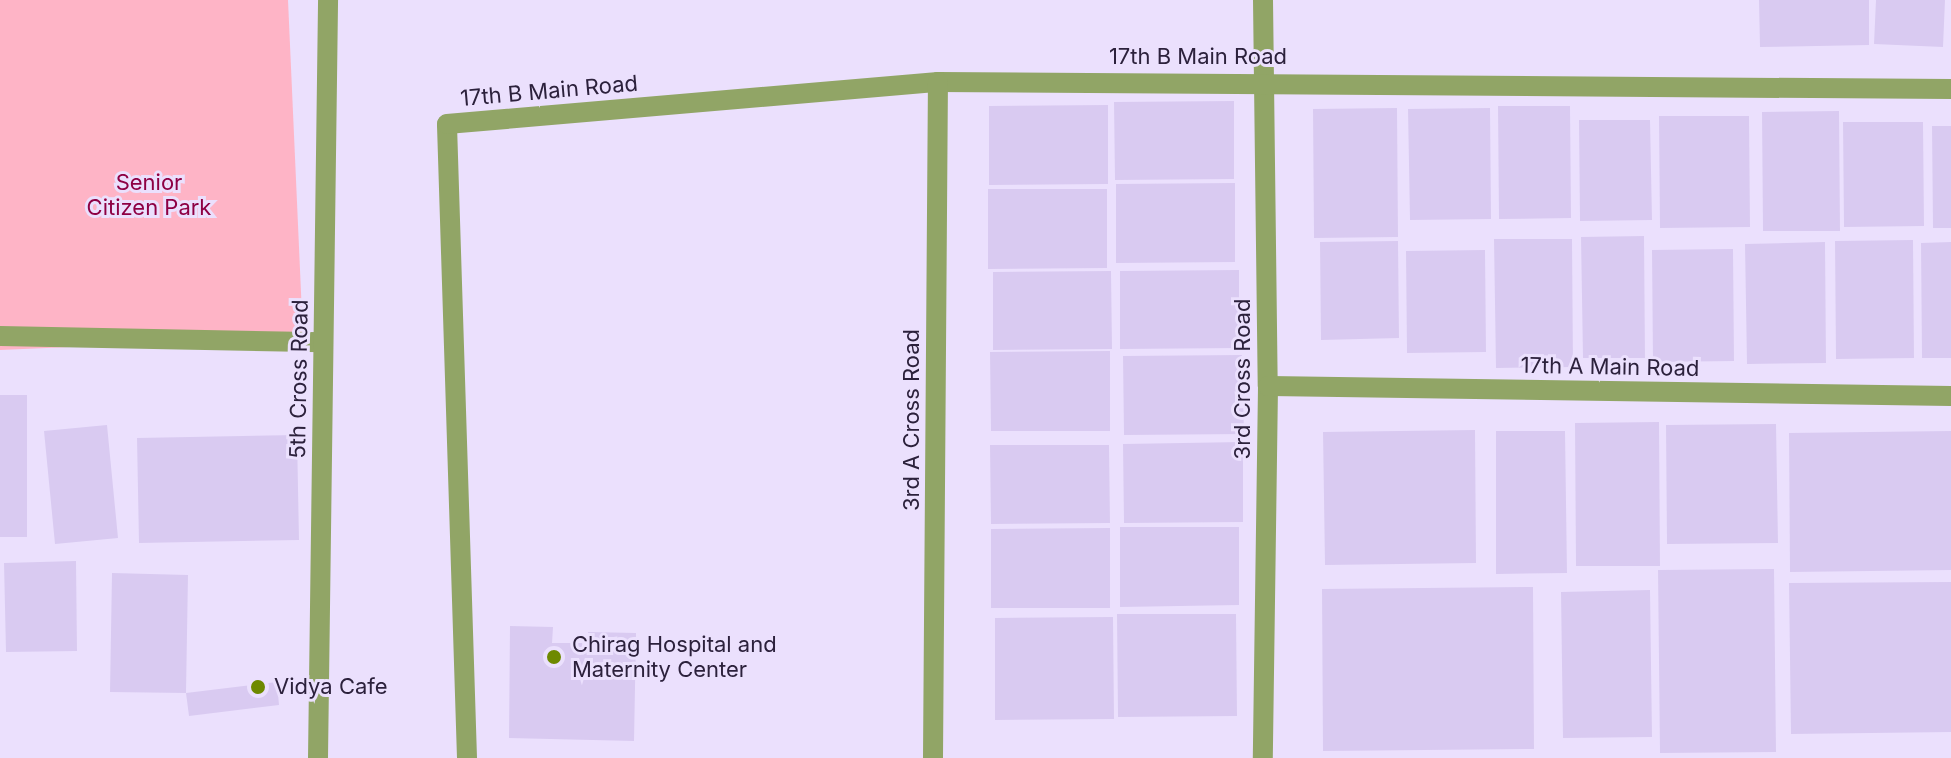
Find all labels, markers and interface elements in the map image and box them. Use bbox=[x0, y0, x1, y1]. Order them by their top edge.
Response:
street label: 17th B Main Road bbox=[1109, 44, 1287, 70]
street label: 17th B Main Road bbox=[459, 70, 639, 112]
park label: Senior Citizen Park bbox=[87, 169, 211, 220]
street label: 5th Cross Road bbox=[284, 299, 314, 459]
street label: 3rd Cross Road bbox=[1230, 299, 1256, 459]
street label: 3rd A Cross Road bbox=[899, 329, 925, 511]
street label: 17th A Main Road bbox=[1520, 352, 1700, 382]
place label: Chirag Hospital and Maternity Center bbox=[572, 631, 777, 682]
marker: Chirag Hospital and Maternity Center bbox=[543, 646, 565, 668]
place label: Vidya Cafe bbox=[274, 674, 388, 700]
marker: Vidya Cafe bbox=[249, 678, 267, 696]

